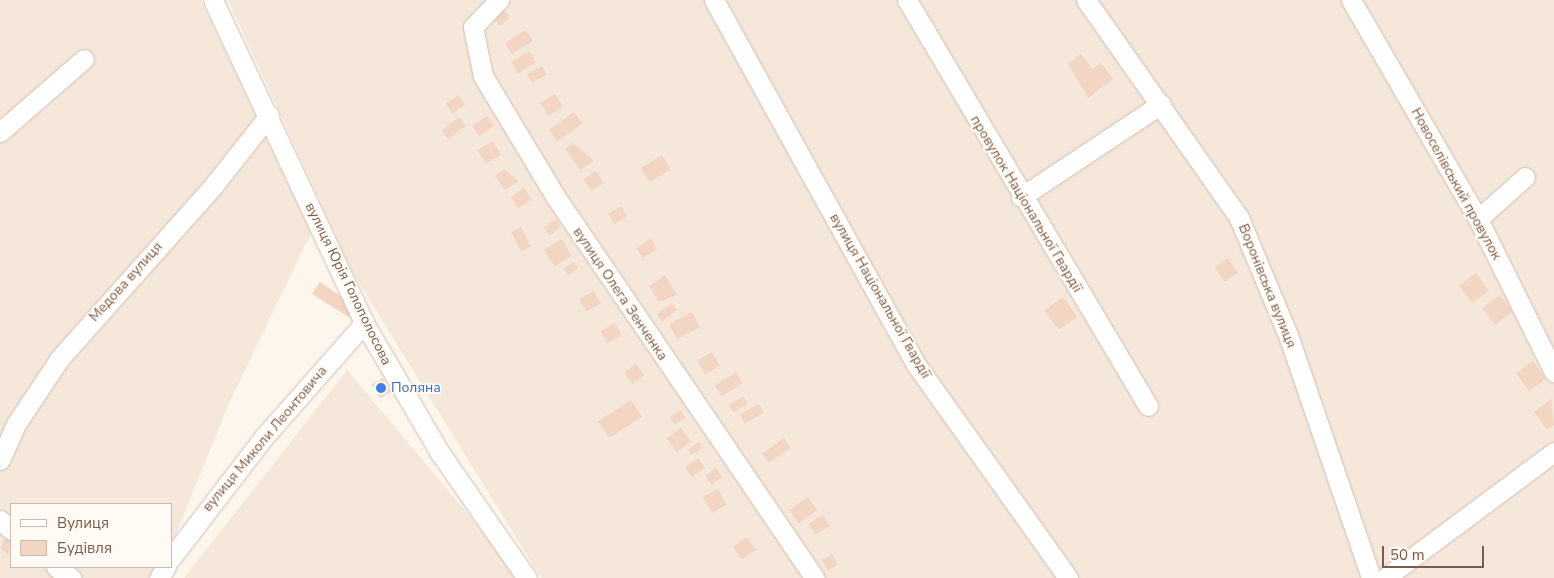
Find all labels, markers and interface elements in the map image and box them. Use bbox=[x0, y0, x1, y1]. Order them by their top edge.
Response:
street label: Новоселівський провулок bbox=[1407, 105, 1505, 263]
street label: провулок Національної Гвардії bbox=[966, 113, 1086, 295]
street label: вулиця Юрія Голополосова bbox=[301, 200, 395, 368]
street label: вулиця Національної Гвардії bbox=[826, 211, 934, 381]
street label: Воронівська вулиця bbox=[1234, 222, 1300, 350]
street label: вулиця Олега Зенченка bbox=[569, 224, 671, 364]
street label: Медова вулиця bbox=[86, 239, 166, 325]
street label: вулиця Миколи Леонтовича bbox=[199, 363, 331, 515]
place label: Поляна bbox=[391, 380, 441, 396]
marker: Поляна bbox=[375, 382, 387, 394]
legend bbox=[10, 503, 172, 568]
text: Вулиця bbox=[57, 513, 109, 533]
scale bar bbox=[1384, 536, 1486, 568]
text: Будівля bbox=[57, 538, 112, 558]
text: 50 m bbox=[1390, 545, 1425, 565]

